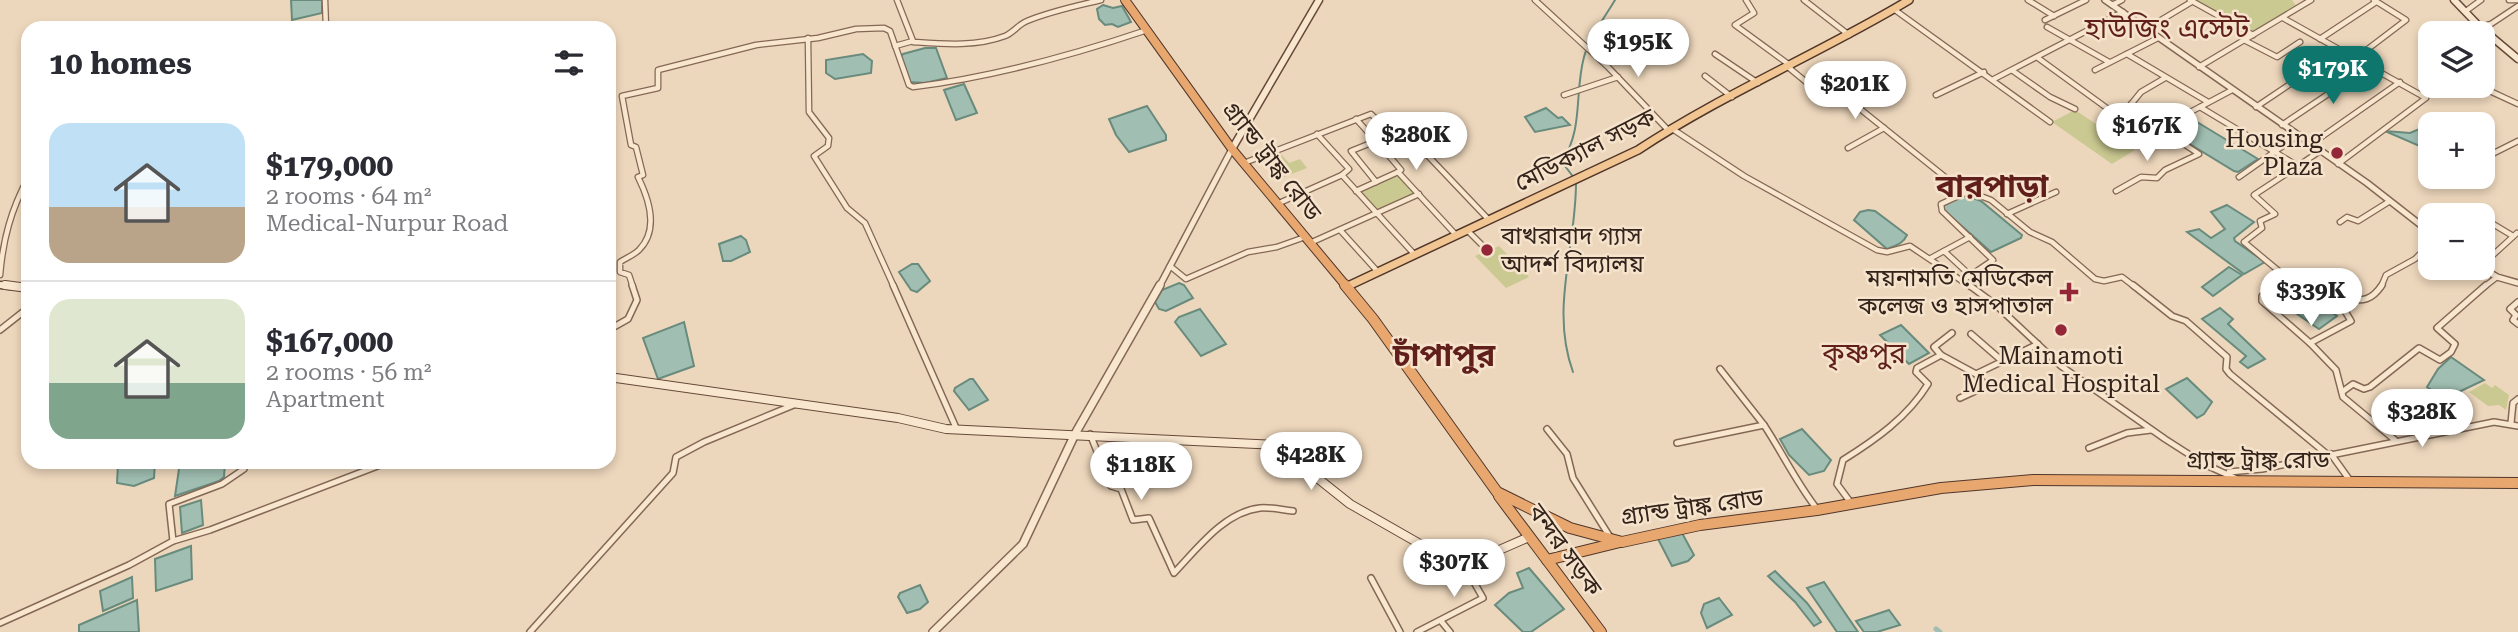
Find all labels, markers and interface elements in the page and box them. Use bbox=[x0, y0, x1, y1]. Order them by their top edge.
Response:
district label: হাউজিং এস্টেট bbox=[2084, 12, 2250, 45]
pin: $195K bbox=[1589, 20, 1687, 79]
map controls bbox=[2418, 21, 2495, 280]
button: layers bbox=[2418, 21, 2495, 98]
text: $195K bbox=[1603, 28, 1673, 55]
icon: filters bbox=[550, 44, 588, 82]
text: 10 homes bbox=[49, 46, 192, 81]
pin: $179K bbox=[2284, 46, 2382, 106]
text: $179K bbox=[2298, 55, 2368, 82]
pin: $201K bbox=[1806, 61, 1904, 121]
text: $201K bbox=[1820, 70, 1890, 97]
street label: গ্র্যান্ড ট্রাঙ্ক রোড bbox=[1217, 96, 1328, 227]
street label: মেডিক্যাল সড়ক bbox=[1510, 102, 1661, 197]
pin: $167K bbox=[2098, 104, 2196, 163]
text: $167K bbox=[2112, 112, 2182, 139]
button: + bbox=[2418, 112, 2495, 189]
pin: $280K bbox=[1367, 113, 1465, 172]
text: $280K bbox=[1381, 121, 1451, 148]
place label: Housing Plaza bbox=[2225, 125, 2323, 181]
marker: Housing Plaza bbox=[2329, 145, 2345, 161]
text: $179,000 bbox=[266, 148, 393, 183]
icon: home bbox=[105, 151, 189, 235]
district label: বারপাড়া bbox=[1935, 167, 2049, 205]
text: 2 rooms · 64 m² bbox=[266, 183, 432, 210]
button: − bbox=[2418, 203, 2495, 280]
text: Medical-Nurpur Road bbox=[266, 210, 508, 237]
place label: বাখরাবাদ গ্যাস আদর্শ বিদ্যালয় bbox=[1500, 222, 1645, 278]
marker: বাখরাবাদ গ্যাস আদর্শ বিদ্যালয় bbox=[1479, 242, 1495, 258]
place label: ময়নামতি মেডিকেল কলেজ ও হাসপাতাল bbox=[1857, 264, 2053, 320]
pin: $339K bbox=[2262, 268, 2360, 328]
text: $339K bbox=[2276, 277, 2346, 304]
marker: ময়নামতি মেডিকেল কলেজ ও হাসপাতাল bbox=[2059, 282, 2079, 302]
marker: Mainamoti Medical Hospital bbox=[2053, 322, 2069, 338]
text: $167,000 bbox=[266, 324, 393, 359]
icon: home bbox=[105, 327, 189, 411]
district label: চাঁপাপুর bbox=[1392, 336, 1496, 374]
district label: কৃষ্ণপুর bbox=[1821, 337, 1906, 371]
place label: Mainamoti Medical Hospital bbox=[1962, 342, 2160, 398]
text: 2 rooms · 56 m² bbox=[266, 359, 432, 386]
text: Apartment bbox=[266, 386, 385, 413]
pin: $328K bbox=[2373, 390, 2471, 449]
text: $328K bbox=[2387, 398, 2457, 425]
pin: $428K bbox=[1262, 433, 1360, 492]
text: $428K bbox=[1276, 441, 1346, 468]
pin: $118K bbox=[1092, 442, 1190, 502]
street label: গ্র্যান্ড ট্রাঙ্ক রোড bbox=[2186, 446, 2331, 474]
text: $118K bbox=[1106, 451, 1176, 478]
street label: গ্র্যান্ড ট্রাঙ্ক রোড bbox=[1619, 483, 1766, 531]
street label: বন্দর সড়ক bbox=[1522, 498, 1608, 602]
pin: $307K bbox=[1405, 540, 1503, 599]
text: $307K bbox=[1419, 548, 1489, 575]

